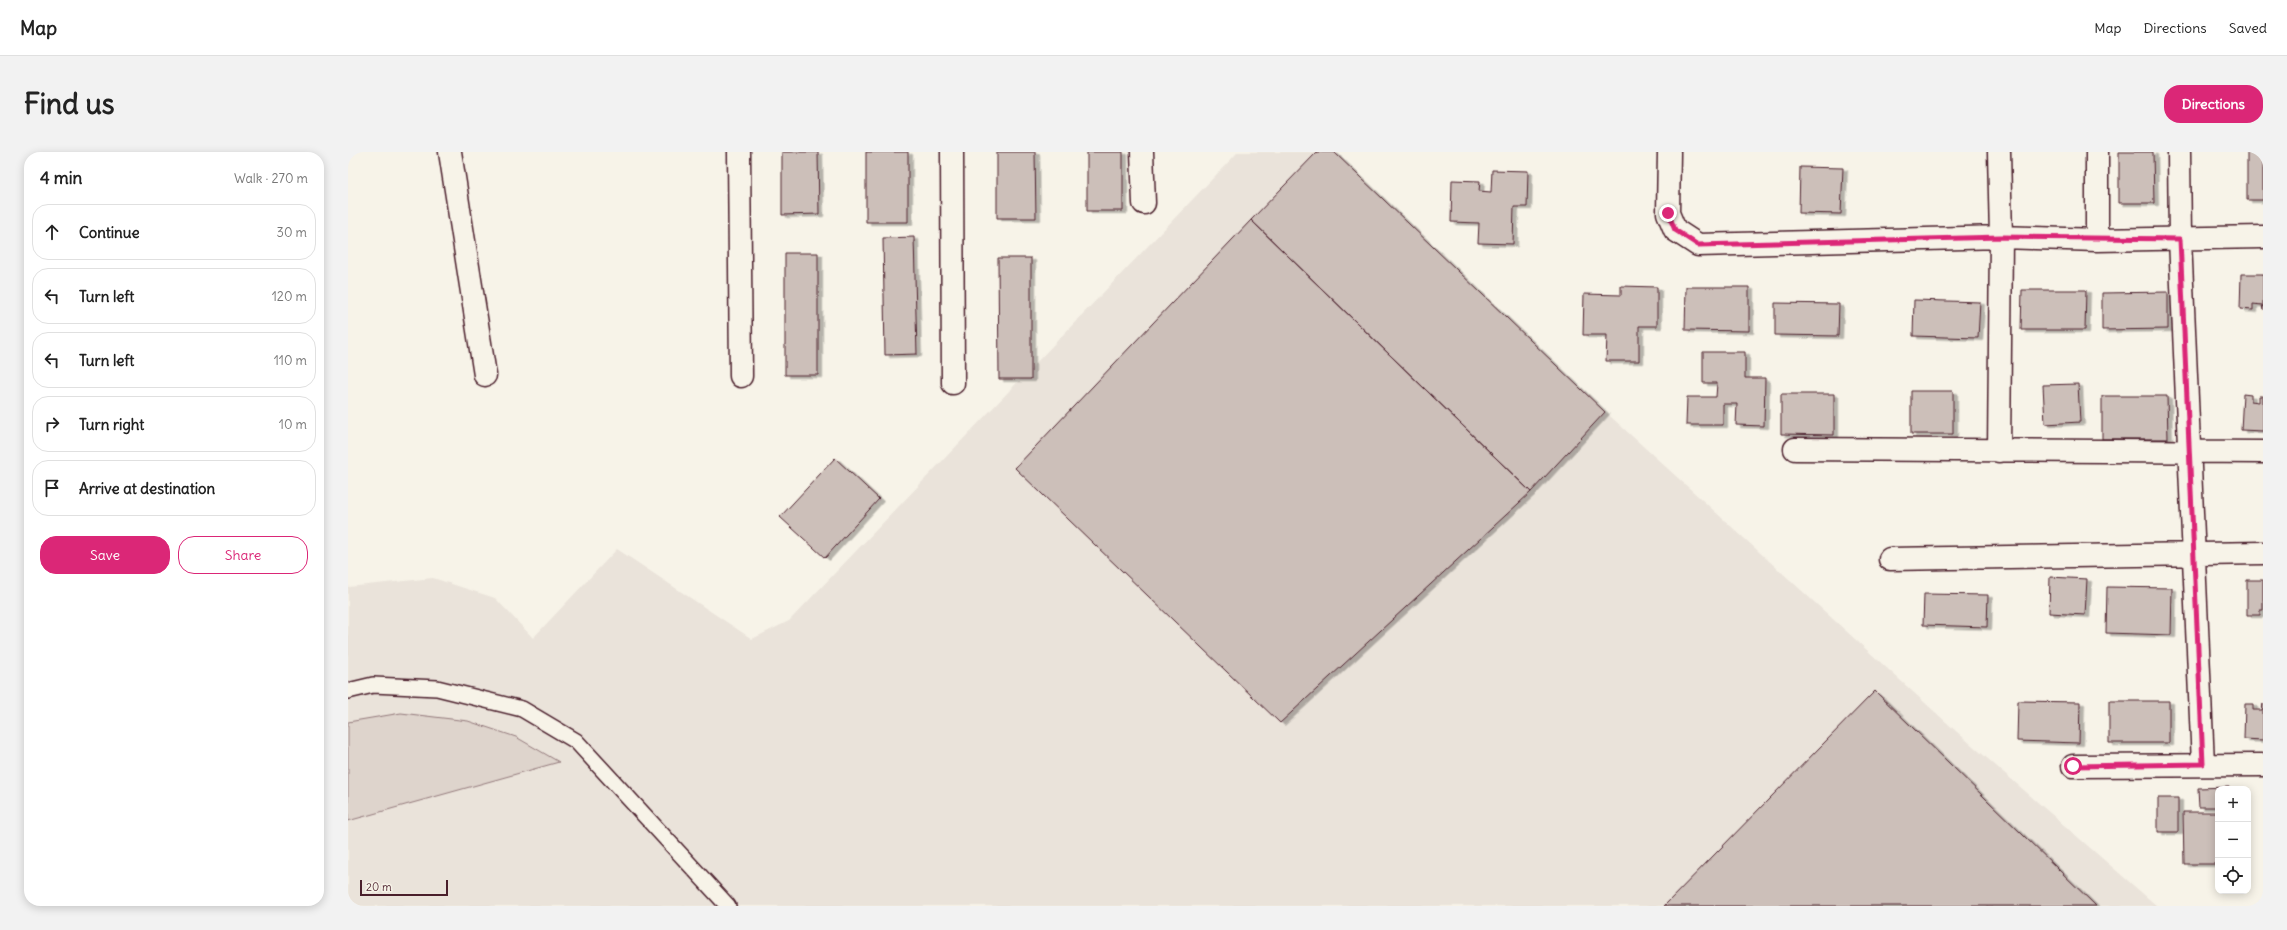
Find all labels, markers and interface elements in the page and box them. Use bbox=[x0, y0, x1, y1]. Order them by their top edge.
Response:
text: Map bbox=[20, 16, 57, 40]
text: Map bbox=[2094, 19, 2121, 37]
text: Directions bbox=[2143, 19, 2207, 37]
text: Saved bbox=[2229, 19, 2267, 37]
button: Directions bbox=[2164, 85, 2263, 123]
text: Find us bbox=[24, 86, 115, 122]
text: 4 min bbox=[40, 167, 82, 189]
text: Walk · 270 m bbox=[234, 170, 308, 187]
route end bbox=[1659, 204, 1677, 222]
icon: ahead bbox=[41, 221, 63, 243]
text: Continue bbox=[79, 223, 140, 242]
text: 30 m bbox=[277, 224, 307, 241]
icon: left bbox=[41, 285, 63, 307]
text: Turn left bbox=[79, 287, 134, 306]
text: 120 m bbox=[272, 288, 307, 305]
icon: left bbox=[41, 349, 63, 371]
text: Turn left bbox=[79, 351, 134, 370]
text: 110 m bbox=[274, 352, 307, 369]
icon: right bbox=[41, 413, 63, 435]
text: Turn right bbox=[79, 415, 144, 434]
text: 10 m bbox=[279, 416, 307, 433]
icon: arrive bbox=[41, 477, 63, 499]
text: Arrive at destination bbox=[79, 479, 215, 498]
button: Save bbox=[40, 536, 170, 574]
button: Share bbox=[178, 536, 308, 574]
route start bbox=[2064, 757, 2082, 775]
map controls bbox=[2215, 786, 2251, 894]
button: + bbox=[2215, 786, 2251, 822]
button: − bbox=[2215, 822, 2251, 858]
button: locate bbox=[2215, 858, 2251, 894]
scale bar bbox=[360, 878, 448, 897]
text: 20 m bbox=[366, 880, 392, 894]

